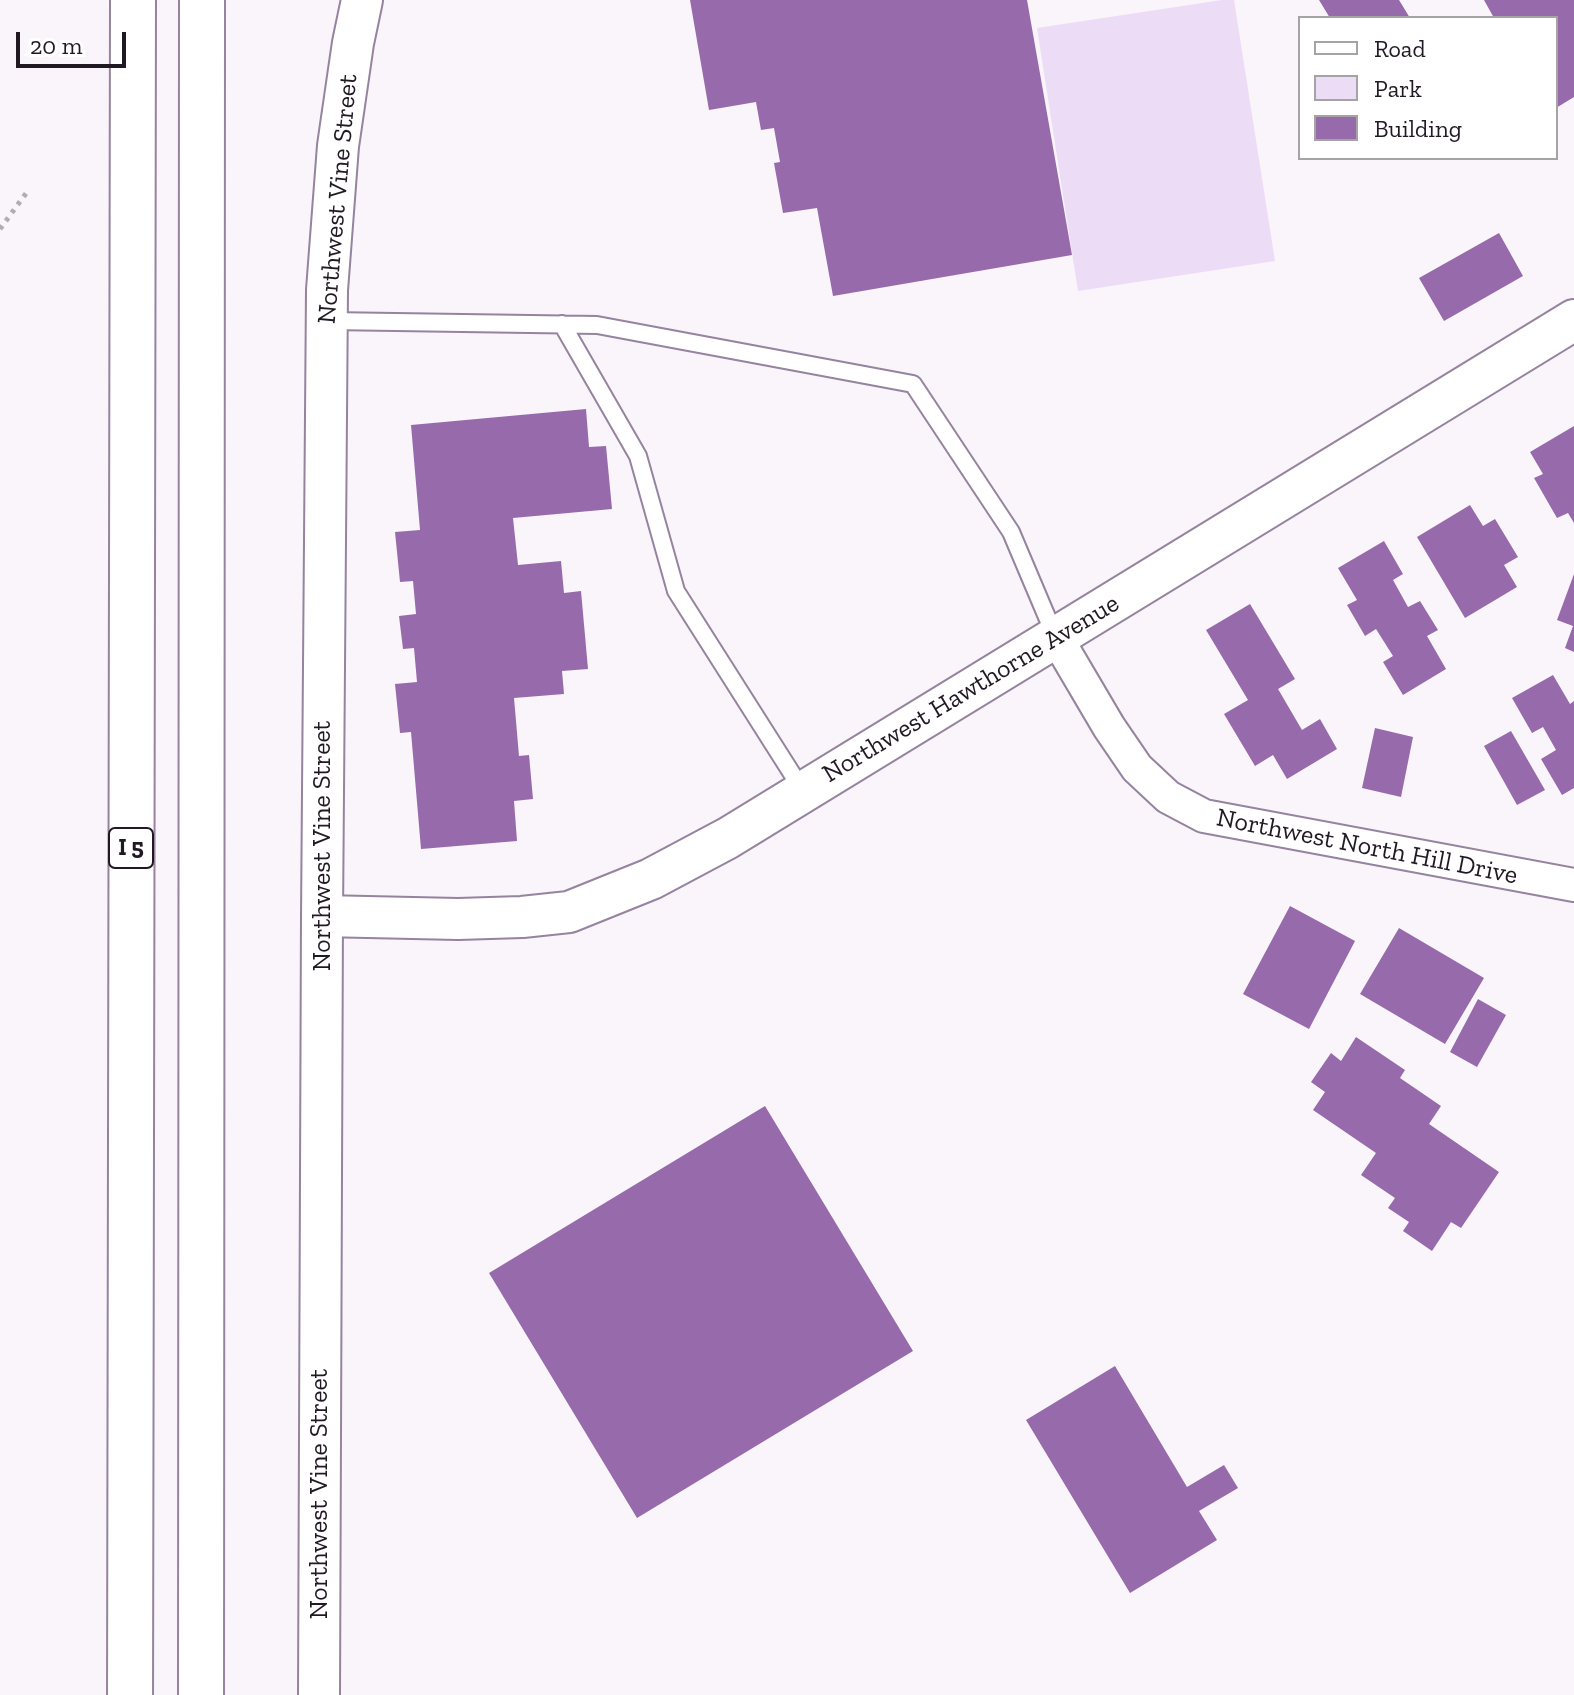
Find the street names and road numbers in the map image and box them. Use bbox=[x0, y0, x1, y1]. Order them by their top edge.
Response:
street label: Northwest Vine Street bbox=[312, 73, 364, 325]
street label: Northwest Hawthorne Avenue bbox=[817, 588, 1125, 790]
street label: Northwest Vine Street bbox=[307, 721, 339, 971]
street label: Northwest North Hill Drive bbox=[1214, 802, 1520, 892]
road number: I 5 bbox=[109, 828, 153, 868]
street label: Northwest Vine Street bbox=[304, 1369, 336, 1619]

